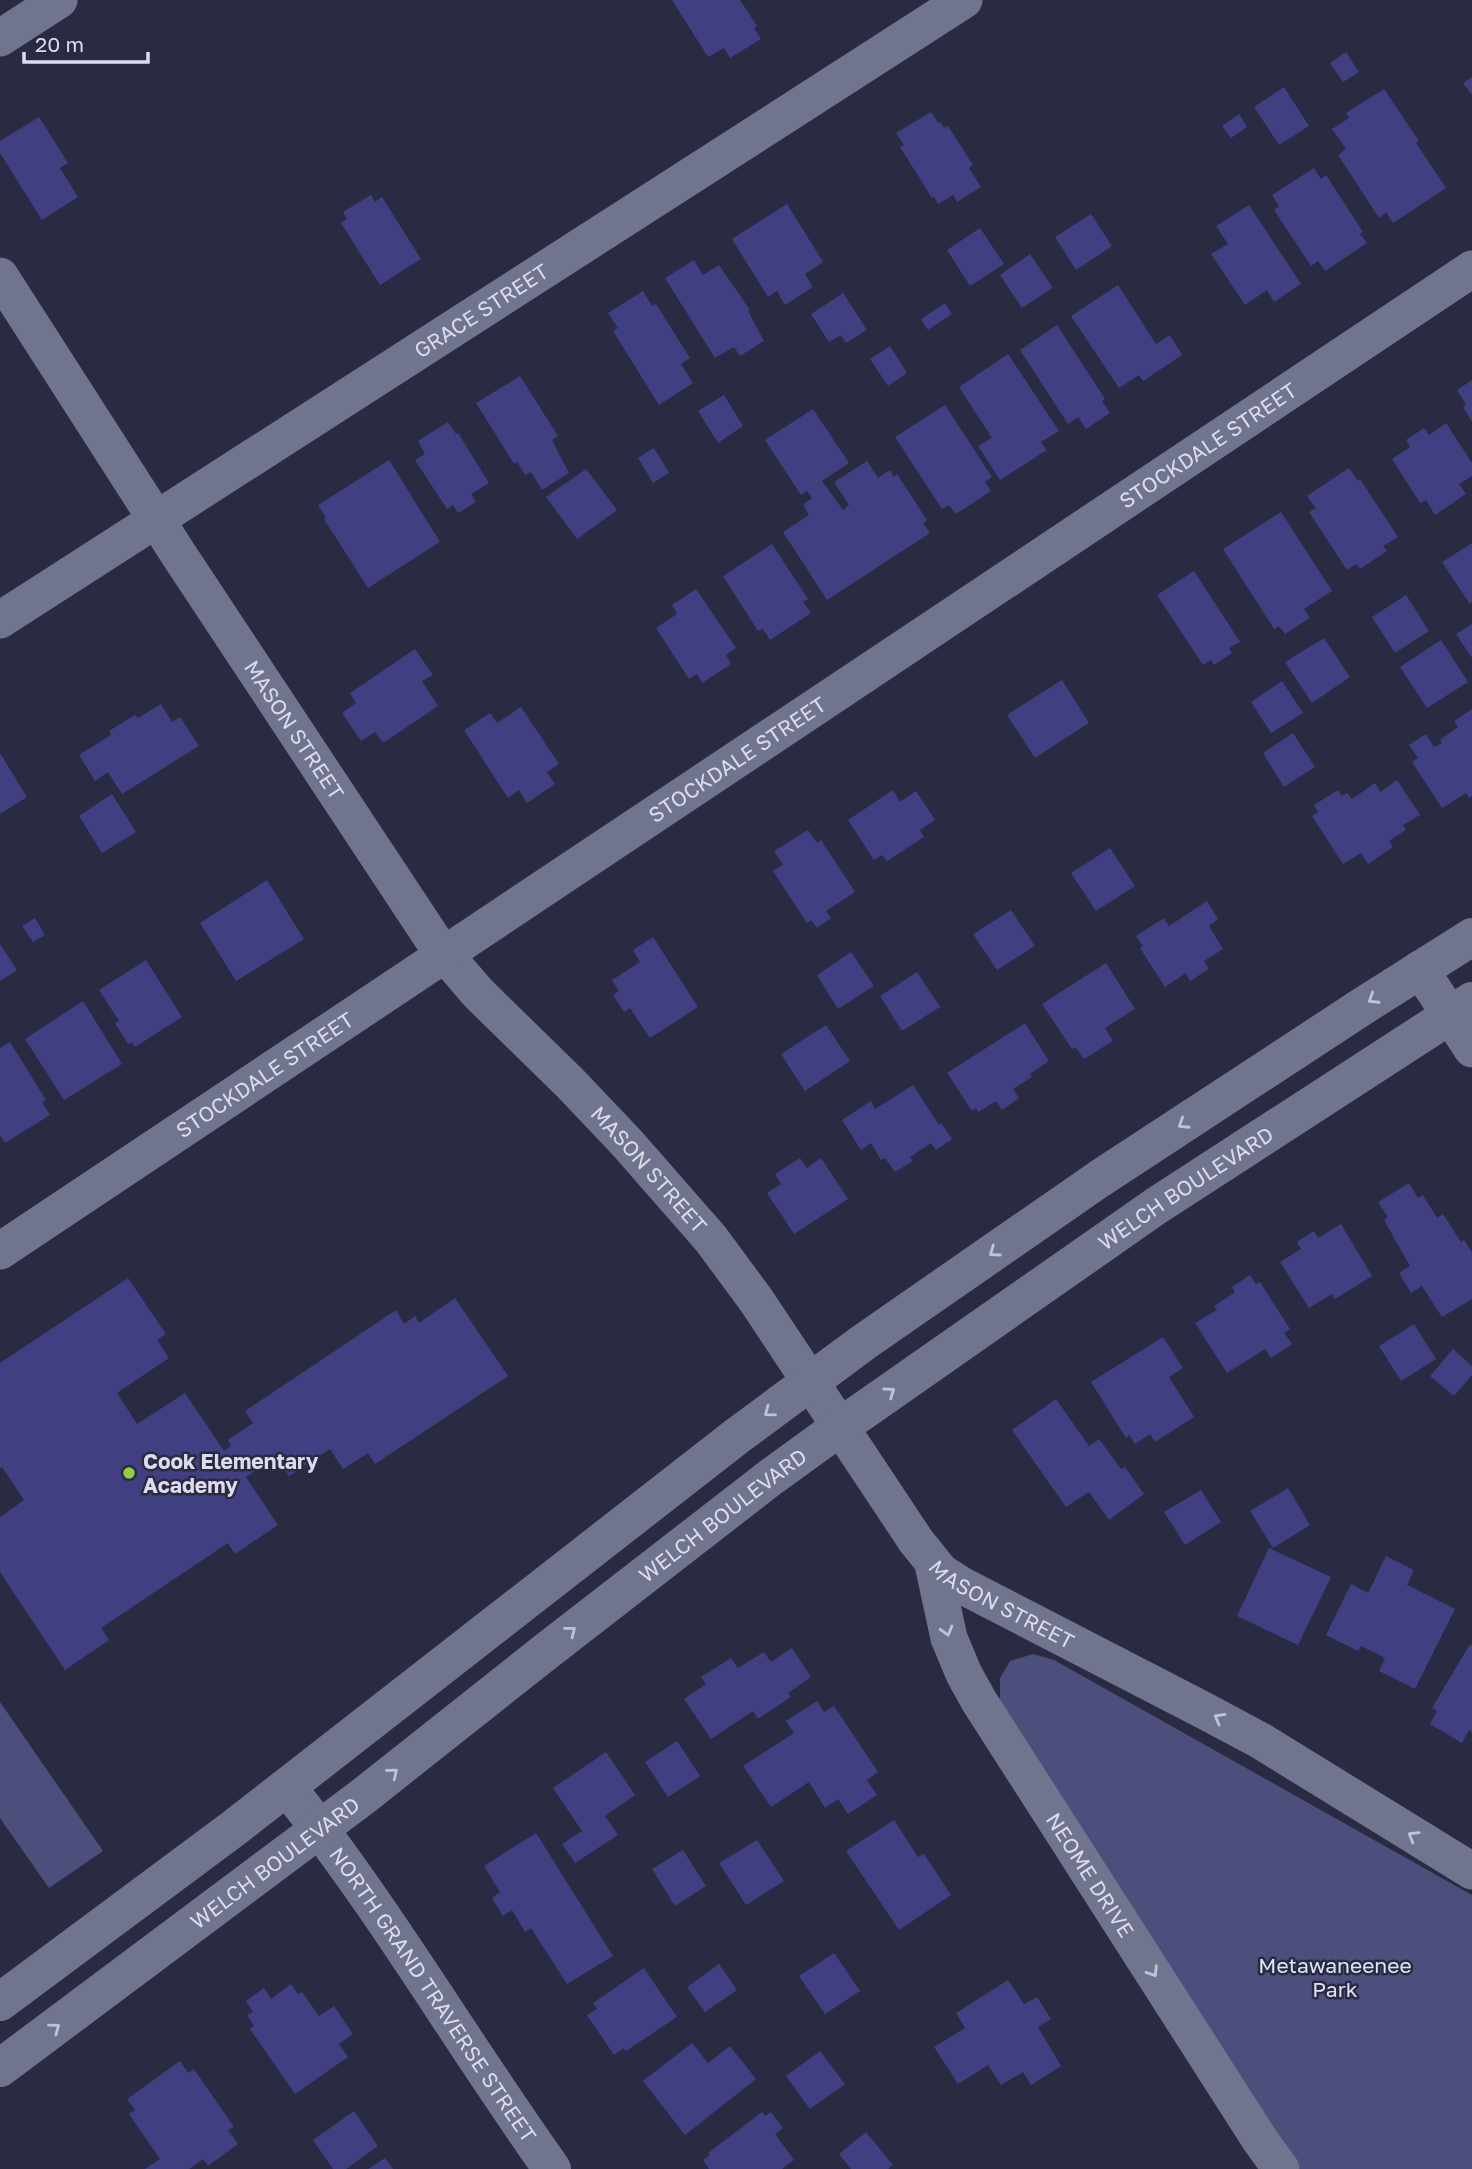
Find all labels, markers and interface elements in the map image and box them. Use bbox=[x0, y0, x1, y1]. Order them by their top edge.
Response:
scale bar bbox=[24, 21, 149, 65]
text: 20 m bbox=[35, 31, 84, 57]
street label: GRACE STREET bbox=[409, 258, 553, 363]
street label: STOCKDALE STREET bbox=[1114, 377, 1302, 514]
street label: MASON STREET bbox=[239, 655, 350, 804]
street label: STOCKDALE STREET bbox=[643, 691, 831, 828]
one-way arrow bbox=[1368, 991, 1381, 1004]
street label: STOCKDALE STREET bbox=[171, 1006, 358, 1143]
street label: MASON STREET bbox=[586, 1100, 713, 1238]
one-way arrow bbox=[1177, 1116, 1190, 1129]
street label: WELCH BOULEVARD bbox=[1093, 1121, 1278, 1255]
one-way arrow bbox=[989, 1244, 1002, 1257]
one-way arrow bbox=[882, 1388, 895, 1400]
one-way arrow bbox=[764, 1403, 777, 1416]
street label: WELCH BOULEVARD bbox=[634, 1443, 812, 1588]
place label: Cook Elementary Academy bbox=[143, 1448, 319, 1498]
marker: Cook Elementary Academy bbox=[121, 1465, 137, 1481]
street label: MASON STREET bbox=[923, 1555, 1079, 1654]
one-way arrow bbox=[939, 1625, 954, 1637]
one-way arrow bbox=[564, 1627, 576, 1640]
one-way arrow bbox=[1213, 1713, 1226, 1726]
one-way arrow bbox=[385, 1768, 397, 1781]
street label: WELCH BOULEVARD bbox=[185, 1791, 364, 1934]
street label: NEOME DRIVE bbox=[1041, 1808, 1140, 1942]
one-way arrow bbox=[1408, 1832, 1421, 1845]
street label: NORTH GRAND TRAVERSE STREET bbox=[324, 1842, 542, 2147]
park label: Metawaneenee Park bbox=[1258, 1952, 1412, 2002]
one-way arrow bbox=[1144, 1964, 1157, 1977]
one-way arrow bbox=[47, 2024, 60, 2036]

